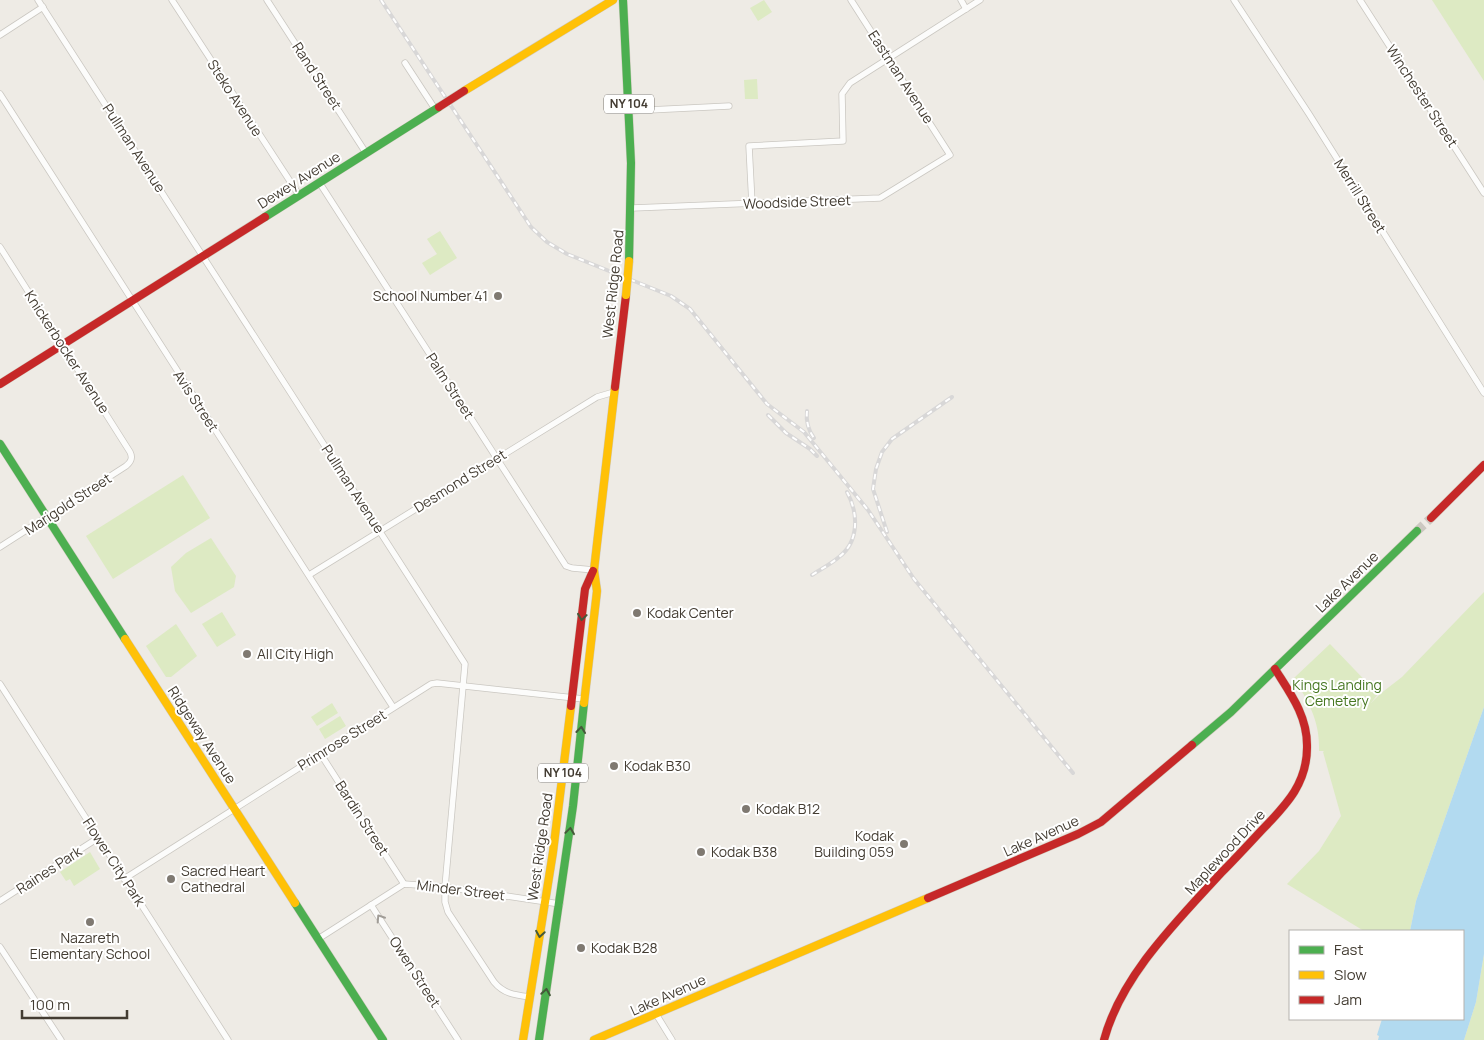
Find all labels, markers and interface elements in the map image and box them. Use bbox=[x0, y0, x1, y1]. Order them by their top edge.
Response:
street label: Eastman Avenue bbox=[864, 27, 939, 127]
street label: Rand Street bbox=[288, 38, 347, 114]
street label: Winchester Street bbox=[1382, 41, 1463, 151]
street label: Steko Avenue bbox=[203, 56, 267, 140]
road number: NY 104 bbox=[604, 95, 654, 114]
street label: Pullman Avenue bbox=[99, 100, 170, 196]
street label: Dewey Avenue bbox=[254, 147, 344, 213]
street label: Merrill Street bbox=[1330, 155, 1391, 237]
street label: Woodside Street bbox=[743, 190, 852, 213]
street label: West Ridge Road bbox=[597, 229, 628, 339]
place label: School Number 41 bbox=[373, 286, 488, 305]
street label: Knickerbocker Avenue bbox=[21, 287, 114, 417]
marker: School Number 41 bbox=[492, 290, 504, 302]
street label: Palm Street bbox=[422, 349, 479, 423]
street label: Avis Street bbox=[169, 366, 224, 436]
street label: Pullman Avenue bbox=[318, 441, 389, 537]
street label: Desmond Street bbox=[410, 444, 510, 517]
street label: Marigold Street bbox=[21, 468, 115, 539]
street label: Lake Avenue bbox=[1311, 547, 1382, 616]
place label: Kodak Center bbox=[647, 603, 734, 622]
marker: Kodak Center bbox=[631, 607, 643, 619]
one-way arrow bbox=[577, 613, 588, 621]
place label: All City High bbox=[257, 644, 334, 663]
marker: All City High bbox=[241, 648, 253, 660]
park label: Kings Landing Cemetery bbox=[1292, 675, 1382, 710]
street label: Ridgeway Avenue bbox=[164, 682, 241, 787]
street label: Primrose Street bbox=[294, 704, 390, 774]
one-way arrow bbox=[575, 725, 586, 733]
place label: Kodak B30 bbox=[624, 756, 691, 775]
marker: Kodak B30 bbox=[608, 760, 620, 772]
road number: NY 104 bbox=[538, 764, 588, 782]
street label: Bardin Street bbox=[331, 777, 394, 859]
street label: West Ridge Road bbox=[523, 792, 557, 902]
place label: Kodak B12 bbox=[756, 799, 820, 818]
marker: Kodak B12 bbox=[740, 803, 752, 815]
street label: Maplewood Drive bbox=[1180, 805, 1269, 898]
street label: Lake Avenue bbox=[1000, 810, 1081, 861]
street label: Flower City Park bbox=[79, 814, 151, 910]
place label: Kodak Building 059 bbox=[814, 826, 895, 861]
one-way arrow bbox=[564, 827, 574, 835]
marker: Kodak Building 059 bbox=[898, 838, 910, 850]
street label: Raines Park bbox=[12, 841, 86, 898]
place label: Kodak B38 bbox=[711, 842, 777, 861]
marker: Kodak B38 bbox=[695, 846, 707, 858]
place label: Sacred Heart Cathedral bbox=[181, 861, 266, 896]
marker: Sacred Heart Cathedral bbox=[165, 873, 177, 885]
street label: Minder Street bbox=[416, 875, 507, 904]
one-way arrow bbox=[377, 914, 386, 924]
marker: Nazareth Elementary School bbox=[84, 916, 96, 928]
place label: Nazareth Elementary School bbox=[30, 928, 150, 963]
one-way arrow bbox=[535, 930, 545, 938]
legend bbox=[1289, 930, 1464, 1020]
street label: Owen Street bbox=[385, 933, 446, 1011]
place label: Kodak B28 bbox=[591, 938, 658, 957]
text: Fast bbox=[1334, 939, 1363, 960]
marker: Kodak B28 bbox=[575, 942, 587, 954]
text: Slow bbox=[1334, 964, 1367, 985]
street label: Lake Avenue bbox=[627, 969, 708, 1020]
one-way arrow bbox=[541, 987, 551, 996]
scale bar bbox=[22, 988, 128, 1020]
text: Jam bbox=[1334, 989, 1362, 1010]
text: 100 m bbox=[30, 994, 70, 1015]

